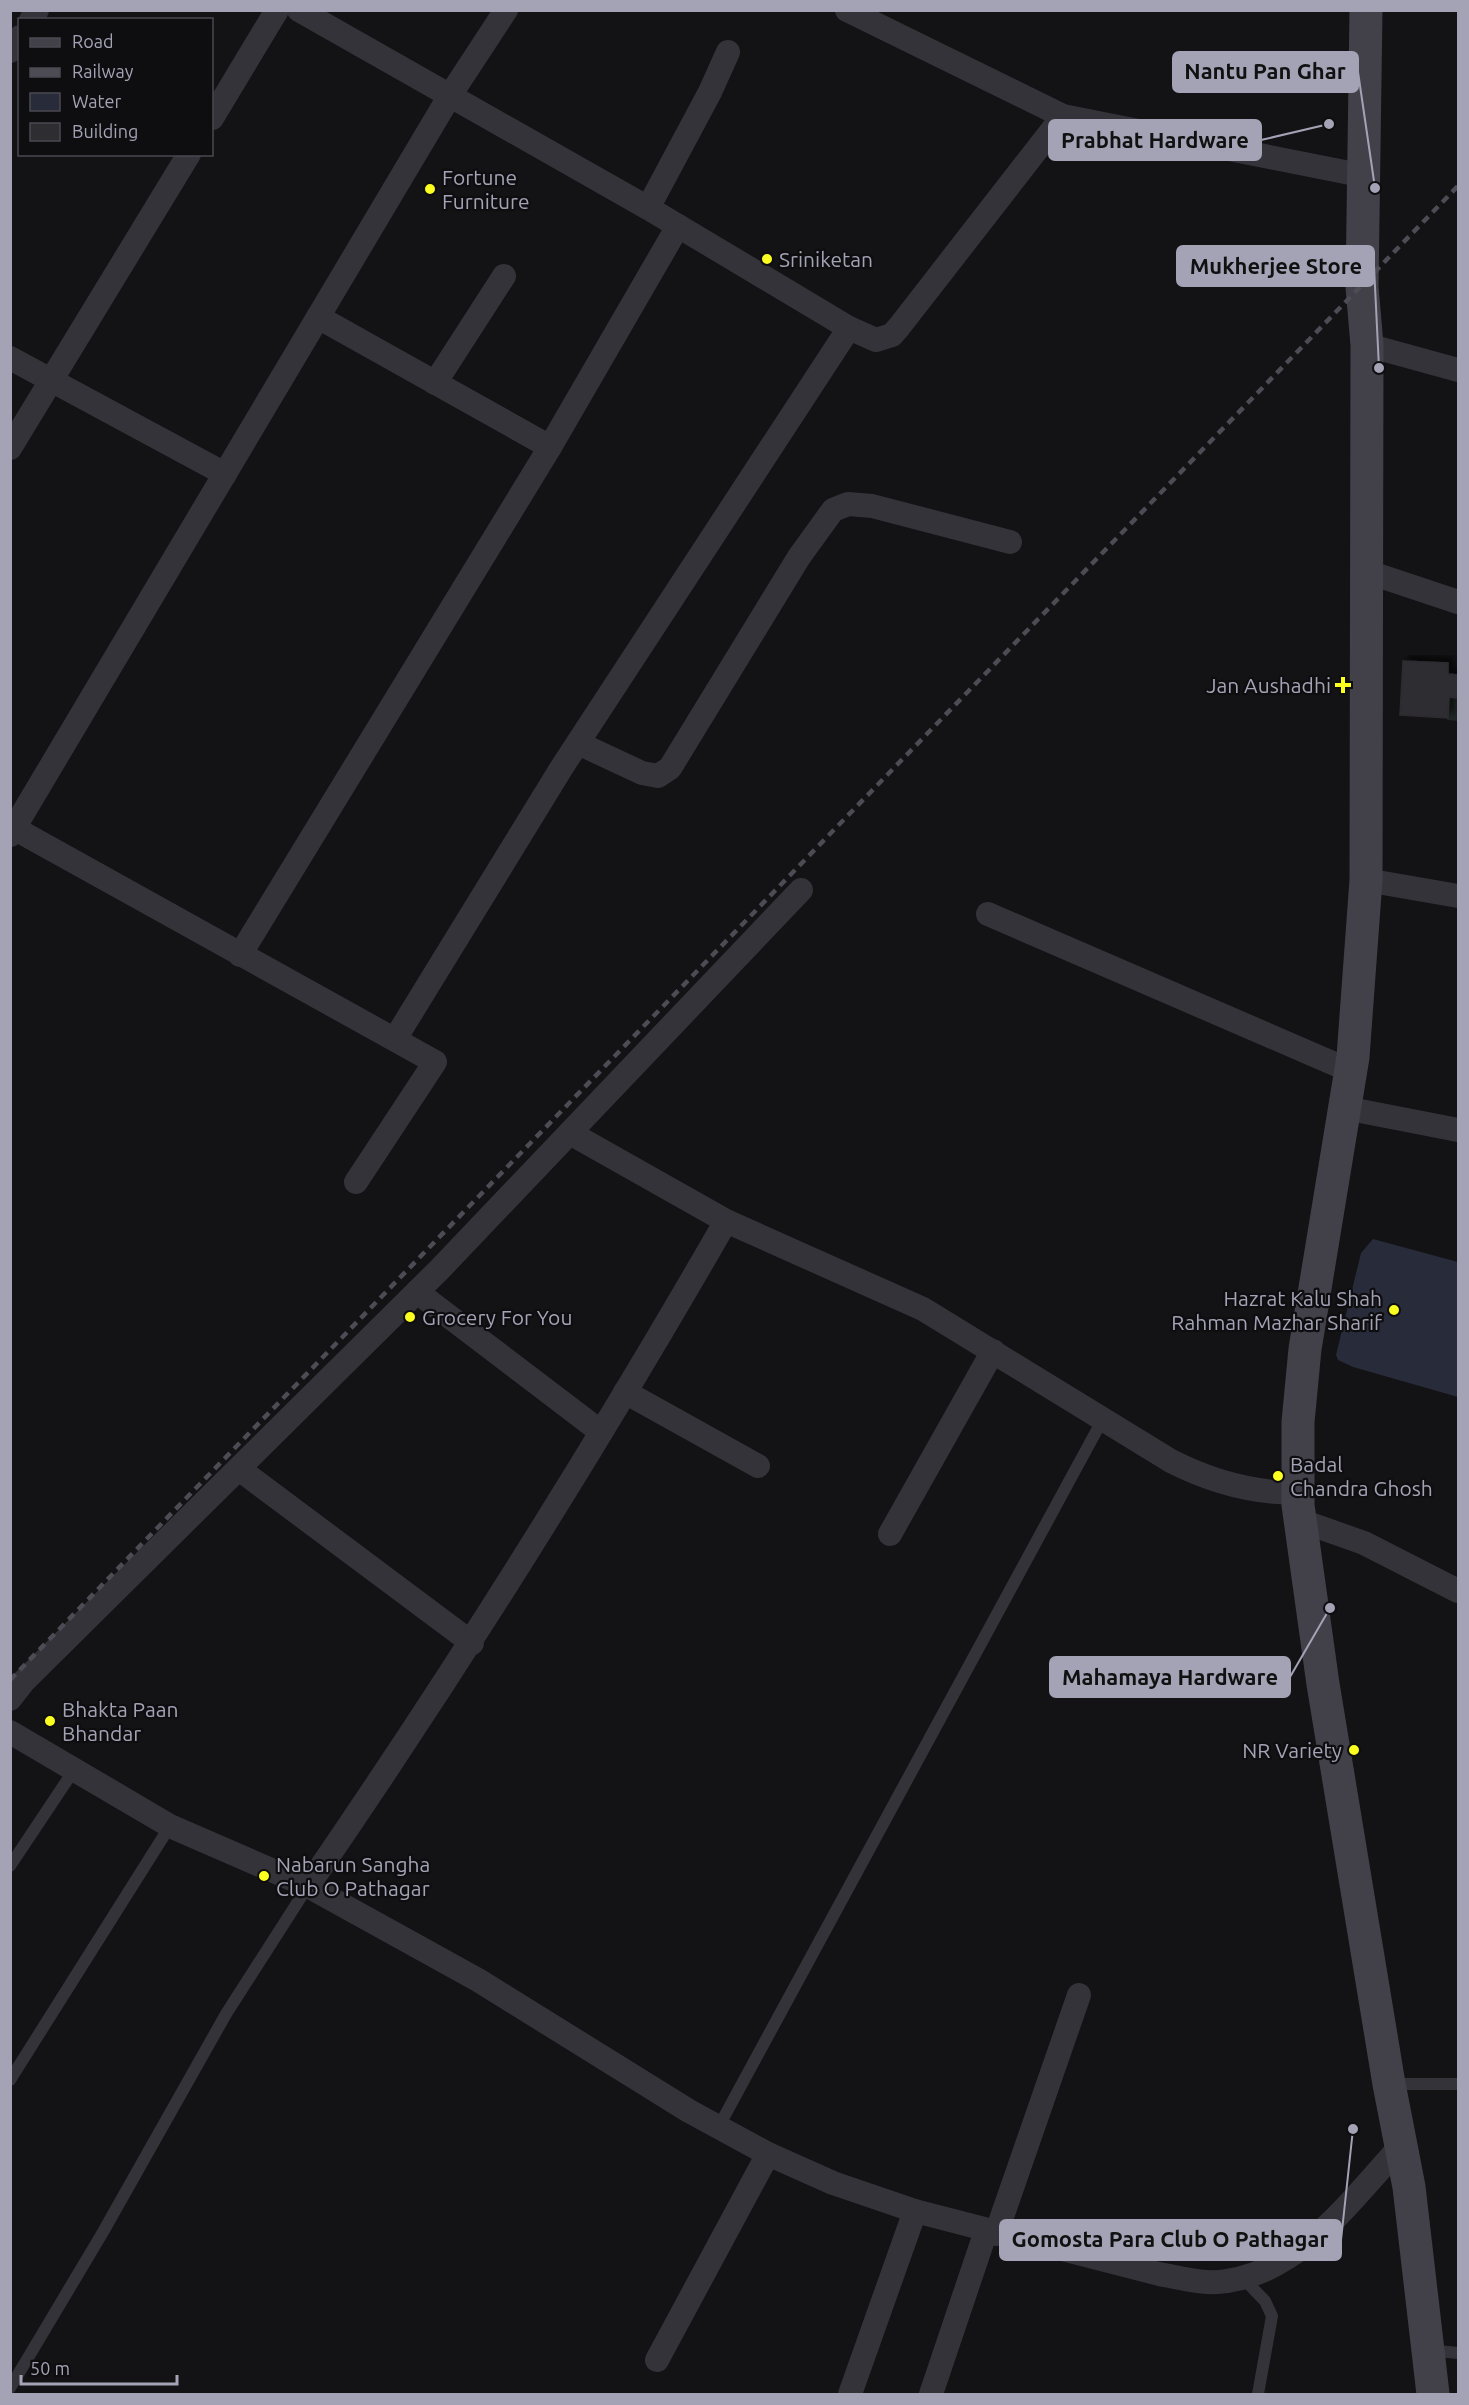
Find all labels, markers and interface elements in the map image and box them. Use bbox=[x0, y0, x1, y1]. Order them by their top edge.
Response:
legend bbox=[18, 18, 213, 156]
text: Road bbox=[72, 31, 114, 51]
callout: Nantu Pan Ghar bbox=[1173, 52, 1358, 92]
text: Nantu Pan Ghar bbox=[1184, 58, 1346, 83]
text: Railway bbox=[72, 61, 134, 81]
text: Water bbox=[72, 91, 122, 111]
callout: Prabhat Hardware bbox=[1049, 120, 1261, 160]
text: Building bbox=[72, 121, 138, 141]
text: Prabhat Hardware bbox=[1061, 127, 1249, 152]
place label: Fortune Furniture bbox=[442, 165, 530, 213]
marker: Fortune Furniture bbox=[423, 182, 437, 196]
callout: Mukherjee Store bbox=[1177, 246, 1374, 286]
place label: Sriniketan bbox=[779, 247, 873, 271]
marker: Sriniketan bbox=[760, 252, 774, 266]
text: Mukherjee Store bbox=[1190, 253, 1362, 278]
place label: Jan Aushadhi bbox=[1206, 673, 1331, 697]
marker: Jan Aushadhi bbox=[1336, 678, 1350, 692]
place label: Hazrat Kalu Shah Rahman Mazhar Sharif bbox=[1171, 1286, 1383, 1334]
marker: Hazrat Kalu Shah Rahman Mazhar Sharif bbox=[1387, 1303, 1401, 1317]
place label: Grocery For You bbox=[422, 1305, 572, 1329]
marker: Grocery For You bbox=[403, 1310, 417, 1324]
place label: Badal Chandra Ghosh bbox=[1290, 1452, 1433, 1500]
marker: Badal Chandra Ghosh bbox=[1271, 1469, 1285, 1483]
callout: Mahamaya Hardware bbox=[1050, 1657, 1290, 1697]
text: Mahamaya Hardware bbox=[1062, 1664, 1278, 1689]
place label: Bhakta Paan Bhandar bbox=[62, 1697, 178, 1745]
marker: Bhakta Paan Bhandar bbox=[43, 1714, 57, 1728]
place label: NR Variety bbox=[1242, 1738, 1342, 1762]
marker: NR Variety bbox=[1347, 1743, 1361, 1757]
place label: Nabarun Sangha Club O Pathagar bbox=[276, 1852, 430, 1900]
marker: Nabarun Sangha Club O Pathagar bbox=[257, 1869, 271, 1883]
callout: Gomosta Para Club O Pathagar bbox=[1000, 2220, 1341, 2260]
text: Gomosta Para Club O Pathagar bbox=[1011, 2226, 1329, 2251]
scale bar bbox=[21, 2348, 177, 2386]
text: 50 m bbox=[30, 2358, 70, 2378]

